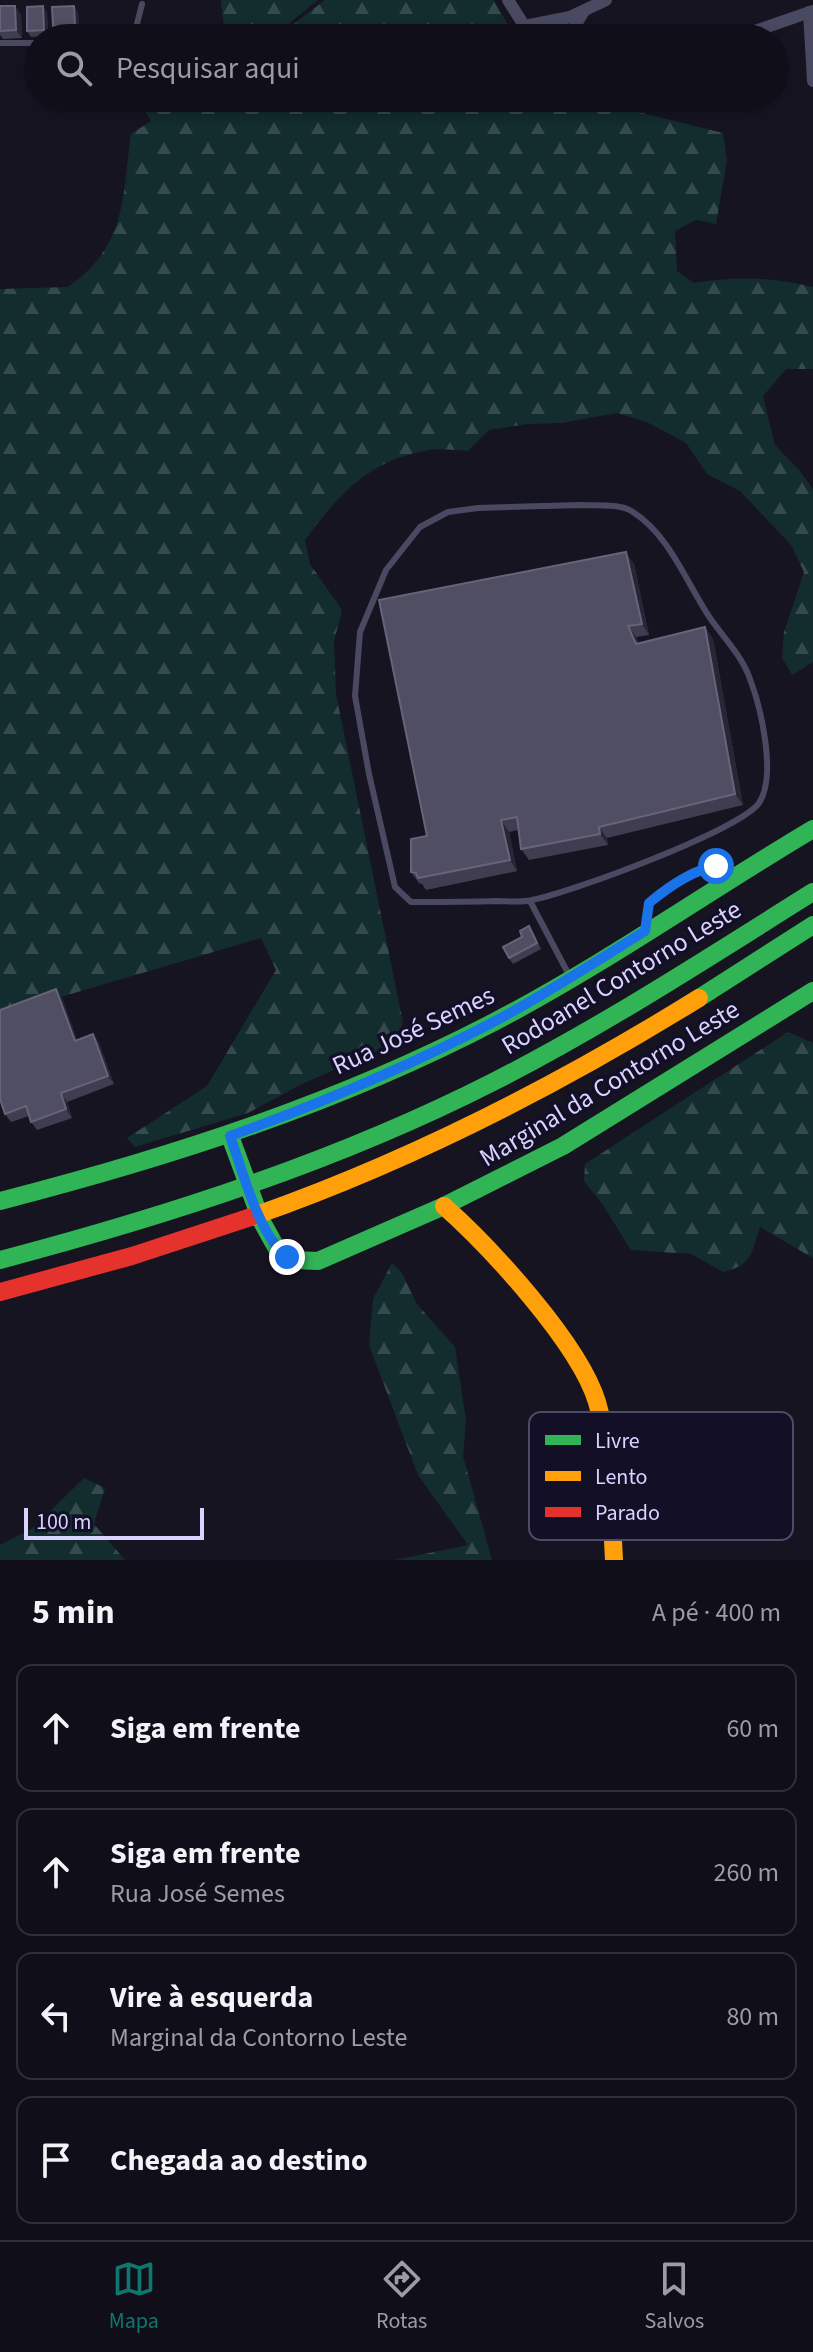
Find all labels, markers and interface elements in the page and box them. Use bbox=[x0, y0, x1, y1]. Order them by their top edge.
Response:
search box bbox=[24, 24, 789, 112]
icon: search bbox=[52, 46, 96, 90]
text: Pesquisar aqui bbox=[116, 47, 300, 90]
route start bbox=[698, 848, 734, 884]
street label: Rodoanel Contorno Leste bbox=[494, 891, 748, 1064]
street label: Rua José Semes bbox=[326, 977, 500, 1084]
street label: Marginal da Contorno Leste bbox=[472, 991, 746, 1176]
route end bbox=[269, 1239, 305, 1275]
legend bbox=[529, 1412, 793, 1540]
text: Livre bbox=[595, 1425, 640, 1457]
text: Lento bbox=[595, 1461, 647, 1493]
text: Parado bbox=[595, 1497, 660, 1529]
scale bar bbox=[24, 1504, 204, 1540]
text: 100 m bbox=[36, 1506, 91, 1538]
text: 5 min bbox=[32, 1588, 115, 1637]
text: A pé · 400 m bbox=[652, 1594, 781, 1631]
icon: ahead bbox=[34, 1706, 78, 1750]
text: Siga em frente bbox=[110, 1707, 301, 1750]
text: 60 m bbox=[726, 1710, 779, 1747]
text: Siga em frente bbox=[110, 1832, 301, 1875]
icon: ahead bbox=[34, 1850, 78, 1894]
text: 260 m bbox=[713, 1854, 779, 1891]
text: Rua José Semes bbox=[110, 1875, 285, 1912]
text: Vire à esquerda bbox=[110, 1976, 313, 2019]
icon: left bbox=[34, 1994, 78, 2038]
text: 80 m bbox=[726, 1998, 779, 2035]
text: Marginal da Contorno Leste bbox=[110, 2019, 407, 2056]
icon: arrive bbox=[34, 2138, 78, 2182]
text: Chegada ao destino bbox=[110, 2139, 368, 2182]
tab: Mapa bbox=[109, 2257, 159, 2337]
tab: Rotas bbox=[376, 2257, 427, 2337]
tab: Salvos bbox=[645, 2257, 704, 2337]

